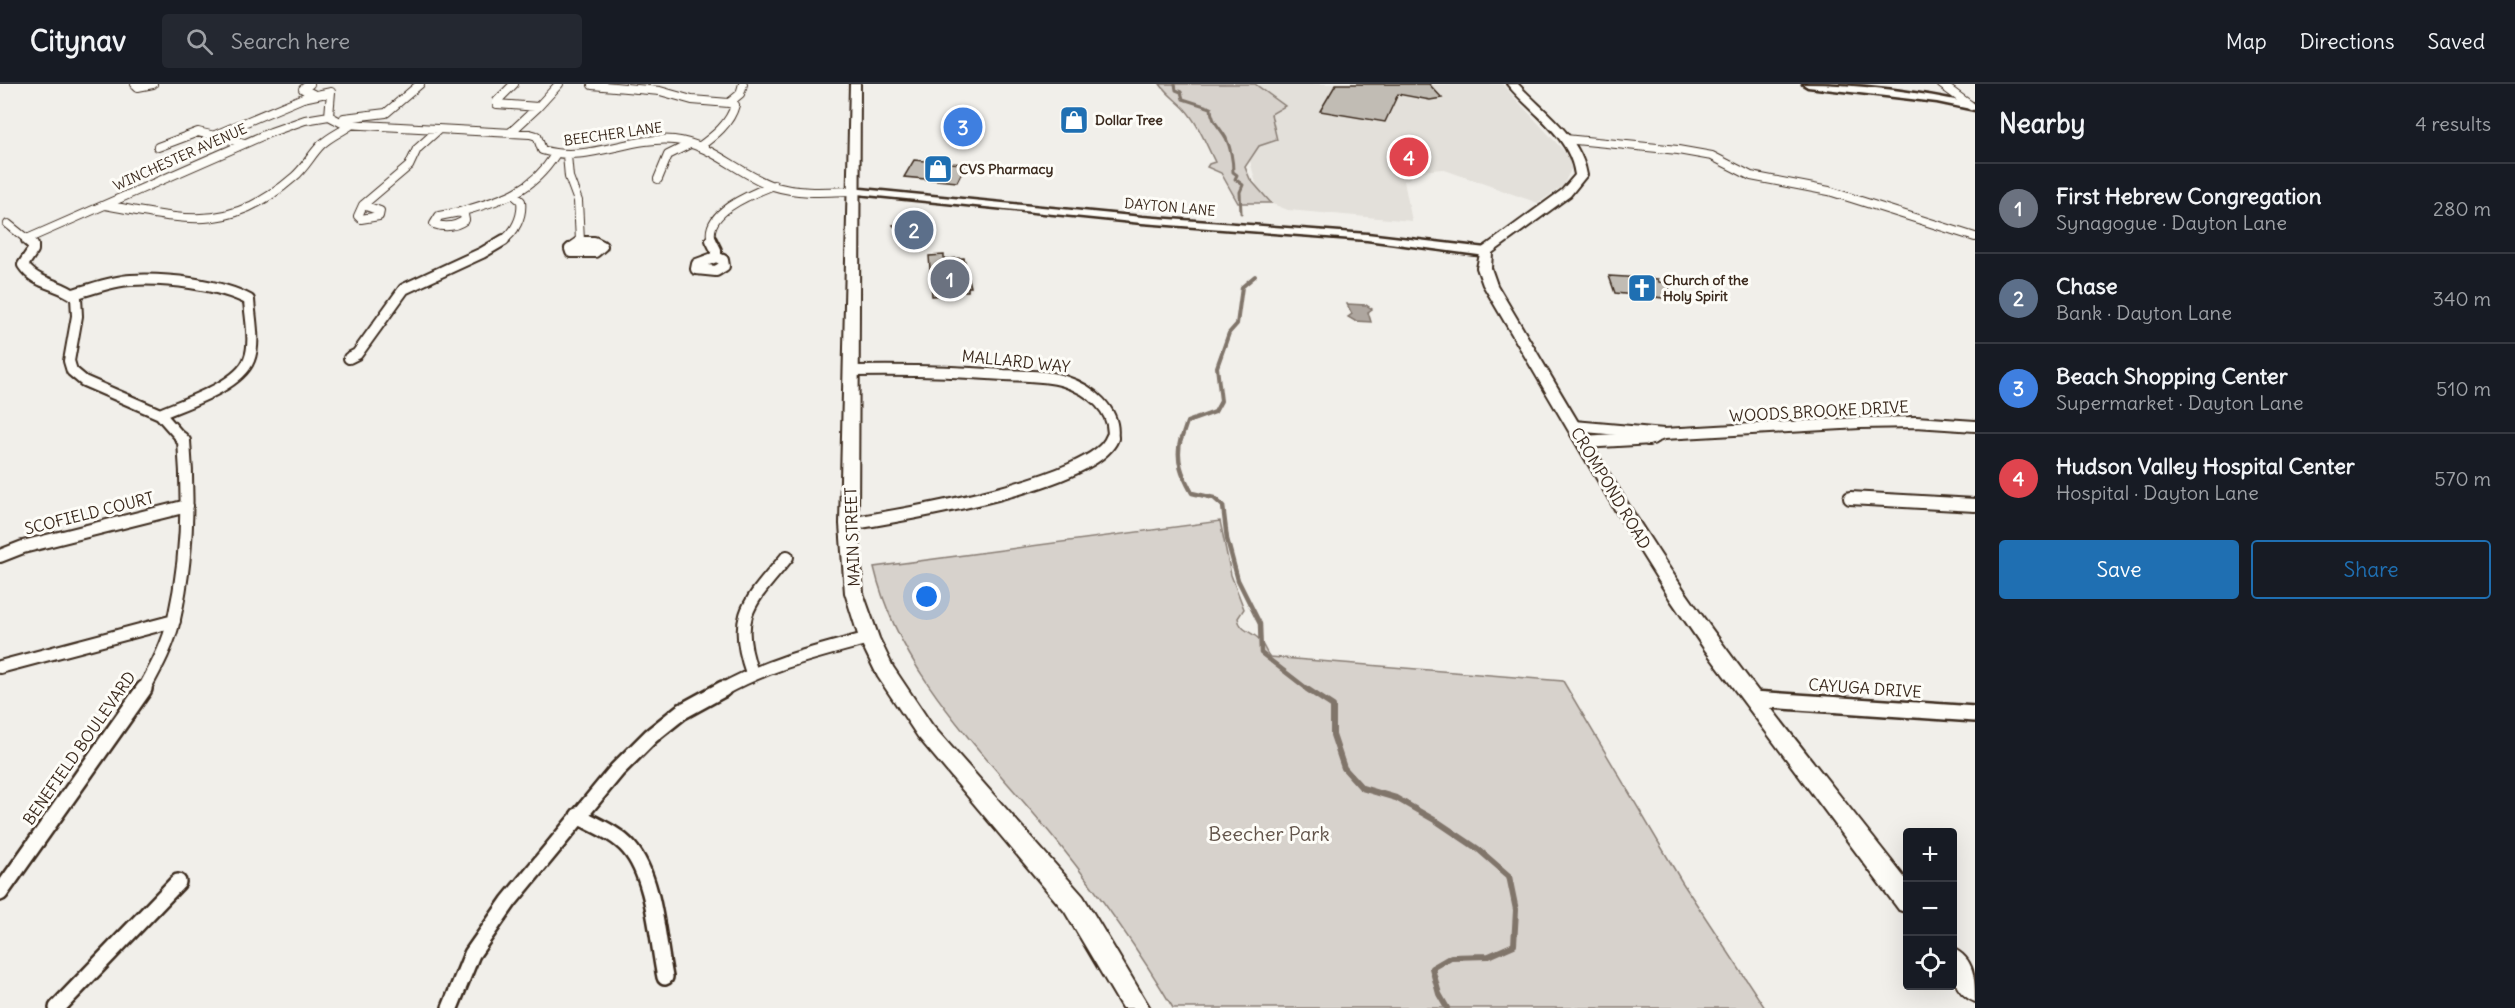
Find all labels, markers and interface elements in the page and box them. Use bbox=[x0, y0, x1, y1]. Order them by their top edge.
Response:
search box bbox=[162, 14, 582, 68]
text: Citynav bbox=[30, 23, 126, 59]
icon: search bbox=[183, 25, 216, 58]
text: Search here bbox=[231, 27, 350, 55]
text: Map bbox=[2226, 28, 2267, 55]
text: Directions bbox=[2300, 28, 2394, 55]
text: Saved bbox=[2427, 28, 2485, 55]
pin: 3 bbox=[944, 104, 982, 150]
shop icon: Dollar Tree bbox=[1058, 104, 1090, 136]
text: Nearby bbox=[1999, 107, 2085, 140]
place label: Dollar Tree bbox=[1095, 111, 1163, 129]
text: 4 results bbox=[2415, 111, 2491, 136]
street label: BEECHER LANE bbox=[562, 118, 664, 150]
street label: WINCHESTER AVENUE bbox=[110, 119, 250, 195]
pin: 4 bbox=[1390, 134, 1428, 180]
shop icon: CVS Pharmacy bbox=[922, 153, 954, 185]
place label: CVS Pharmacy bbox=[959, 160, 1054, 178]
text: First Hebrew Congregation bbox=[2056, 182, 2321, 210]
street label: DAYTON LANE bbox=[1124, 194, 1216, 220]
text: 1 bbox=[2015, 196, 2022, 221]
text: 280 m bbox=[2433, 196, 2491, 221]
pin: 2 bbox=[894, 208, 934, 252]
text: Synagogue · Dayton Lane bbox=[2056, 210, 2287, 235]
pin: 1 bbox=[930, 256, 970, 302]
place label: Church of the Holy Spirit bbox=[1663, 271, 1749, 305]
church icon: Church of the Holy Spirit bbox=[1626, 272, 1658, 304]
text: Chase bbox=[2056, 272, 2118, 300]
text: 2 bbox=[2013, 286, 2024, 311]
text: 340 m bbox=[2433, 286, 2491, 311]
text: Bank · Dayton Lane bbox=[2056, 300, 2232, 325]
street label: MALLARD WAY bbox=[961, 345, 1071, 377]
text: Beach Shopping Center bbox=[2056, 362, 2288, 390]
text: 3 bbox=[2013, 376, 2024, 401]
text: 510 m bbox=[2436, 376, 2491, 401]
text: Supermarket · Dayton Lane bbox=[2056, 390, 2303, 415]
street label: WOODS BROOKE DRIVE bbox=[1729, 396, 1909, 426]
street label: CROMPOND ROAD bbox=[1567, 424, 1655, 552]
text: Hudson Valley Hospital Center bbox=[2056, 452, 2355, 480]
text: 4 bbox=[2013, 466, 2024, 491]
text: 570 m bbox=[2434, 466, 2491, 491]
text: Hospital · Dayton Lane bbox=[2056, 480, 2259, 505]
street label: SCOFIELD COURT bbox=[22, 487, 156, 539]
street label: MAIN STREET bbox=[840, 487, 864, 587]
button: Save bbox=[1999, 540, 2239, 599]
button: Share bbox=[2251, 540, 2491, 599]
your location bbox=[912, 582, 941, 611]
street label: BENEFIELD BOULEVARD bbox=[18, 667, 140, 829]
street label: CAYUGA DRIVE bbox=[1808, 674, 1922, 702]
park label: Beecher Park bbox=[1208, 821, 1330, 846]
map controls bbox=[1903, 828, 1957, 990]
button: + bbox=[1903, 828, 1957, 882]
button: − bbox=[1903, 882, 1957, 936]
button: locate bbox=[1903, 936, 1957, 990]

